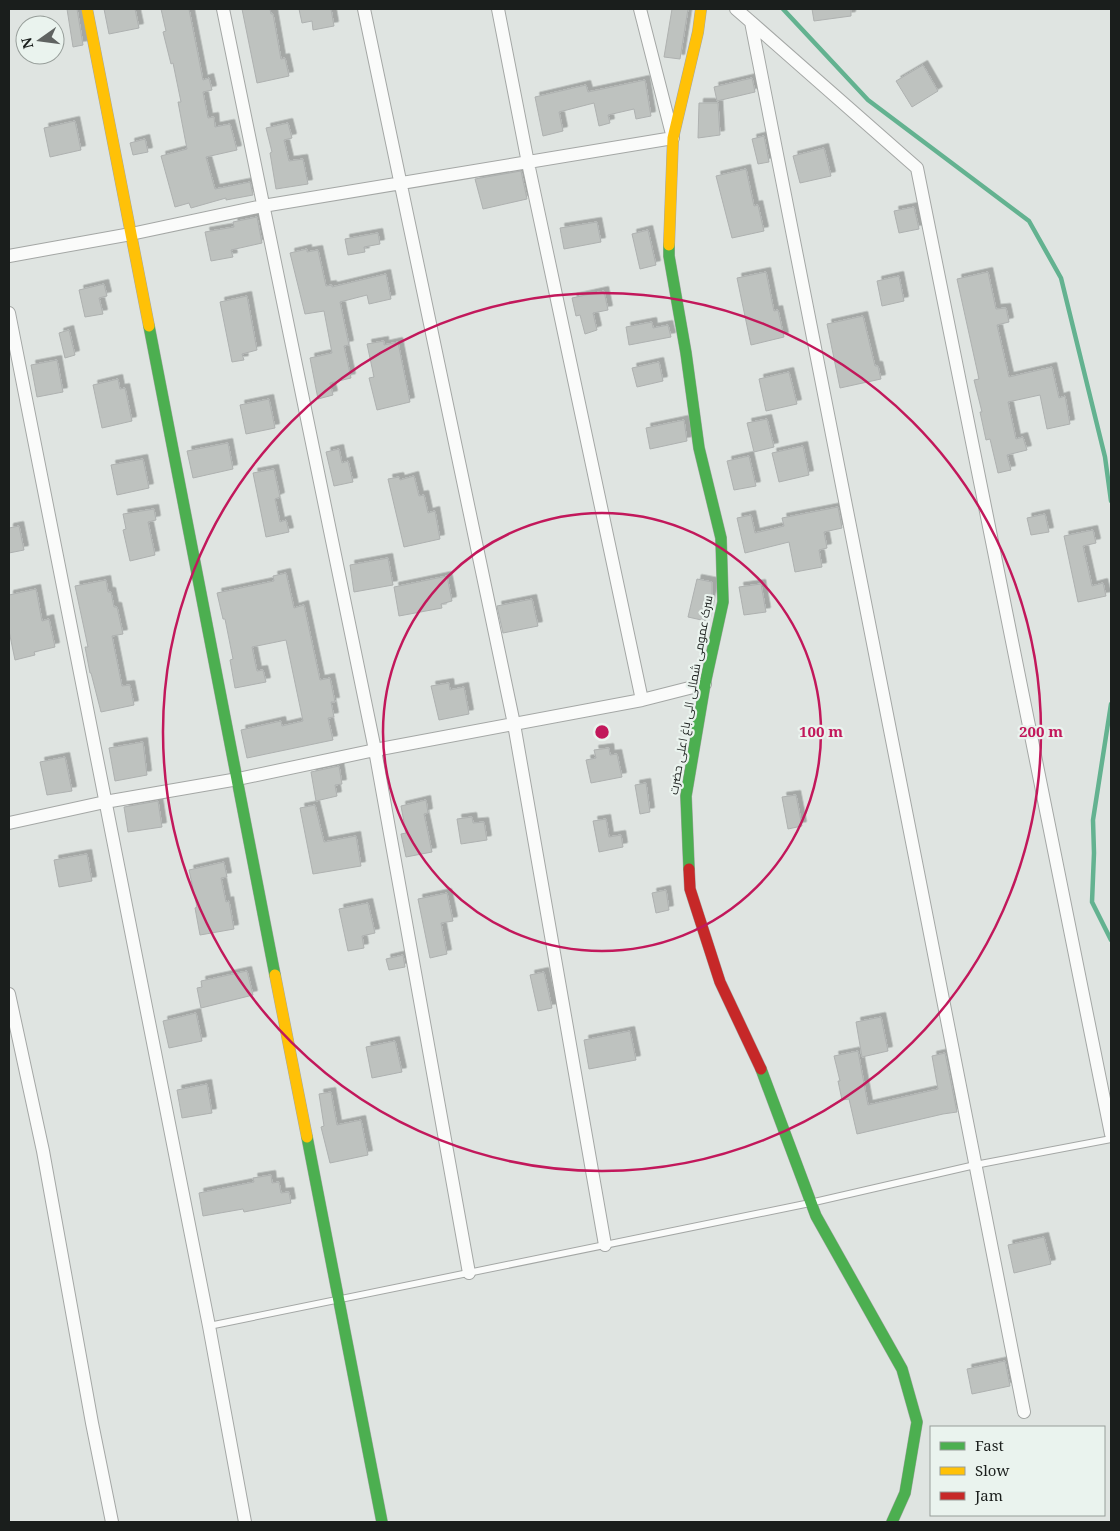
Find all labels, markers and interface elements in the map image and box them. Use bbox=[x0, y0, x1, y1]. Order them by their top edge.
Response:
north arrow bbox=[15, 15, 65, 65]
text: N bbox=[16, 36, 37, 51]
street label: سرک عمومی شمالی الی باغ اعلی حضرت bbox=[665, 594, 716, 796]
text: 100 m bbox=[799, 721, 843, 741]
text: 200 m bbox=[1019, 721, 1063, 741]
centre of rings bbox=[593, 723, 611, 741]
legend bbox=[930, 1426, 1105, 1516]
text: Fast bbox=[975, 1435, 1004, 1455]
text: Slow bbox=[975, 1460, 1009, 1480]
text: Jam bbox=[974, 1485, 1003, 1505]

